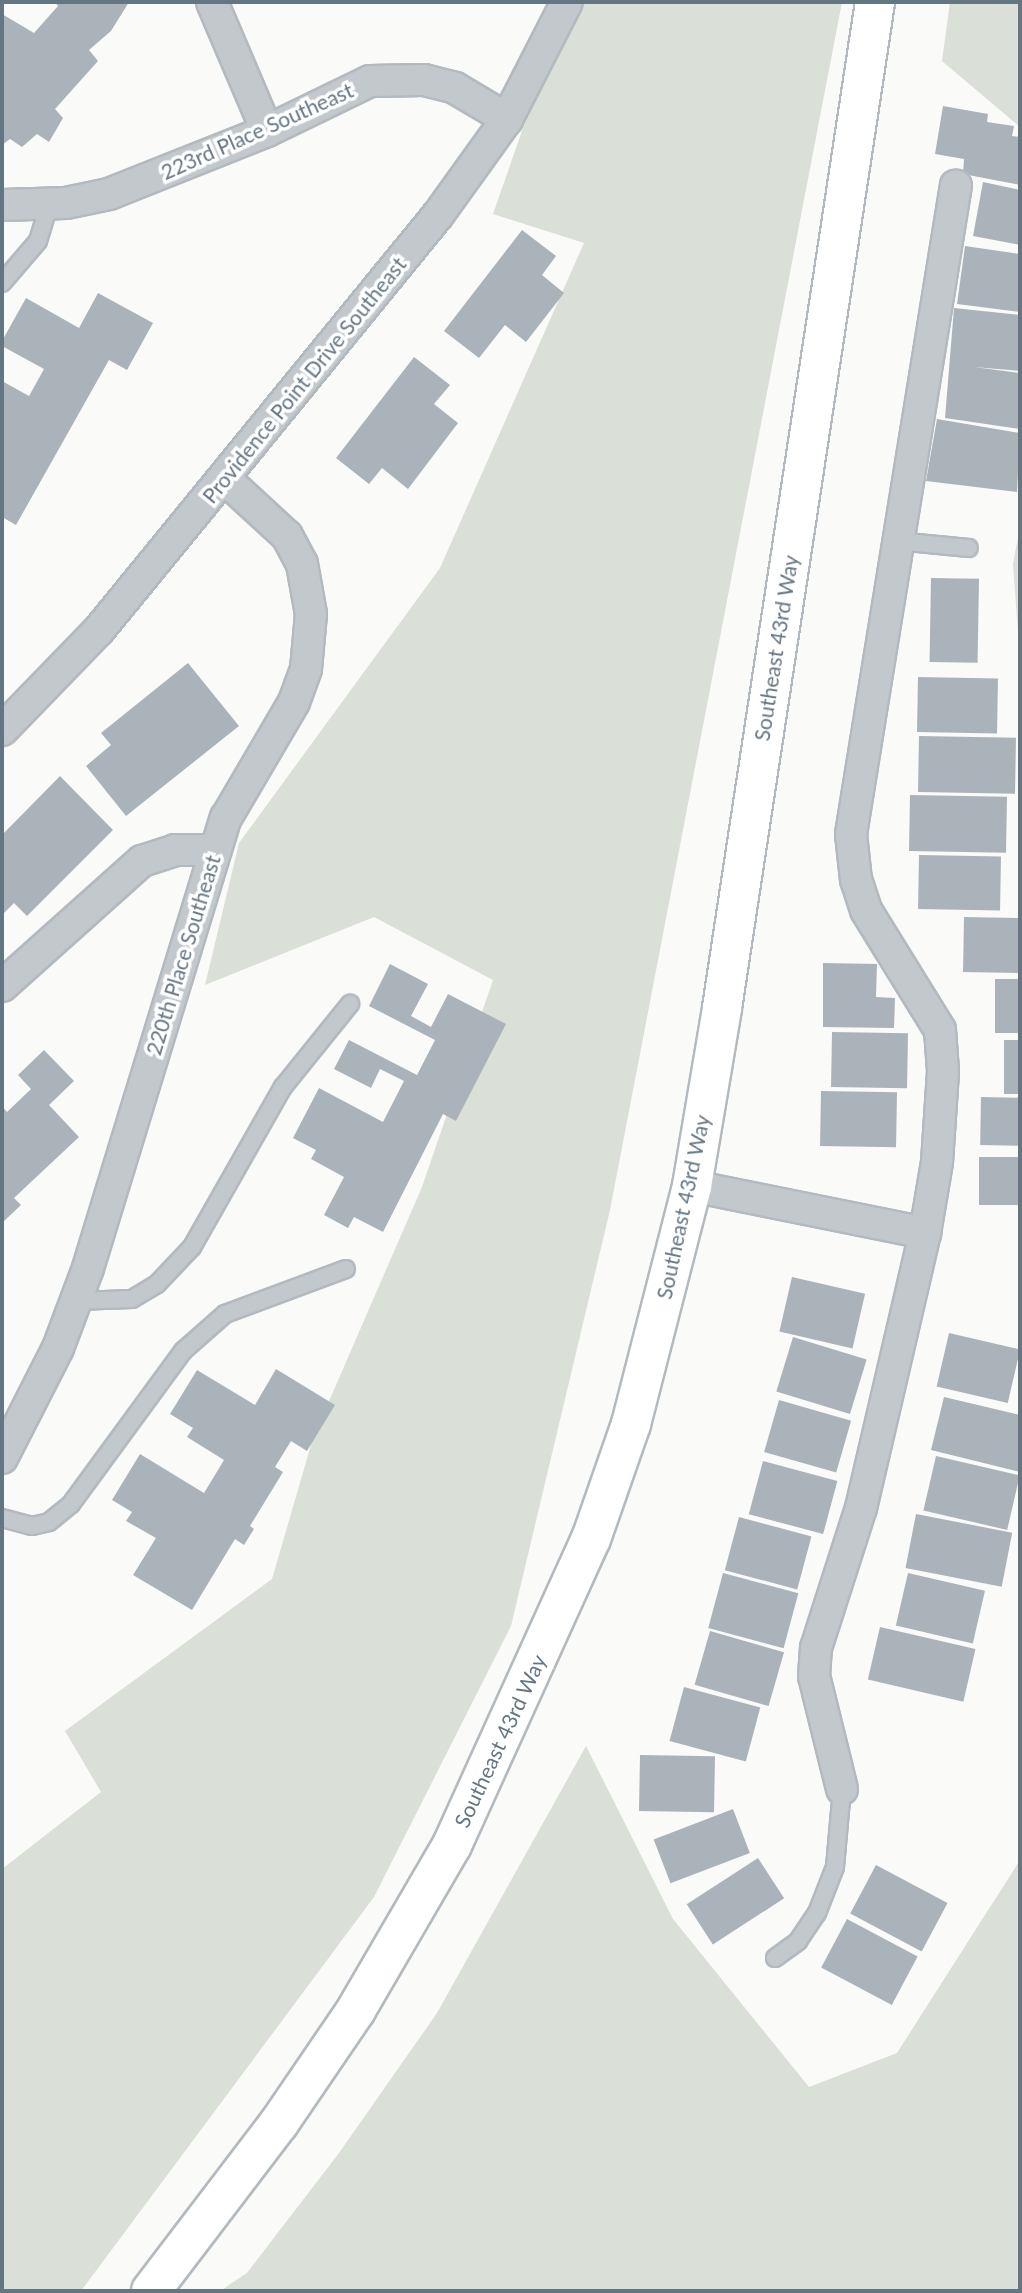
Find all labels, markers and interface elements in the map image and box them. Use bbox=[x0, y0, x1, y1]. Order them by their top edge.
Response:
street label: 223rd Place Southeast bbox=[157, 77, 357, 185]
street label: Providence Point Drive Southeast bbox=[197, 252, 411, 508]
street label: Southeast 43rd Way bbox=[749, 553, 803, 743]
street label: 220th Place Southeast bbox=[141, 852, 225, 1058]
street label: Southeast 43rd Way bbox=[651, 1112, 715, 1302]
street label: Southeast 43rd Way bbox=[449, 1650, 551, 1832]

